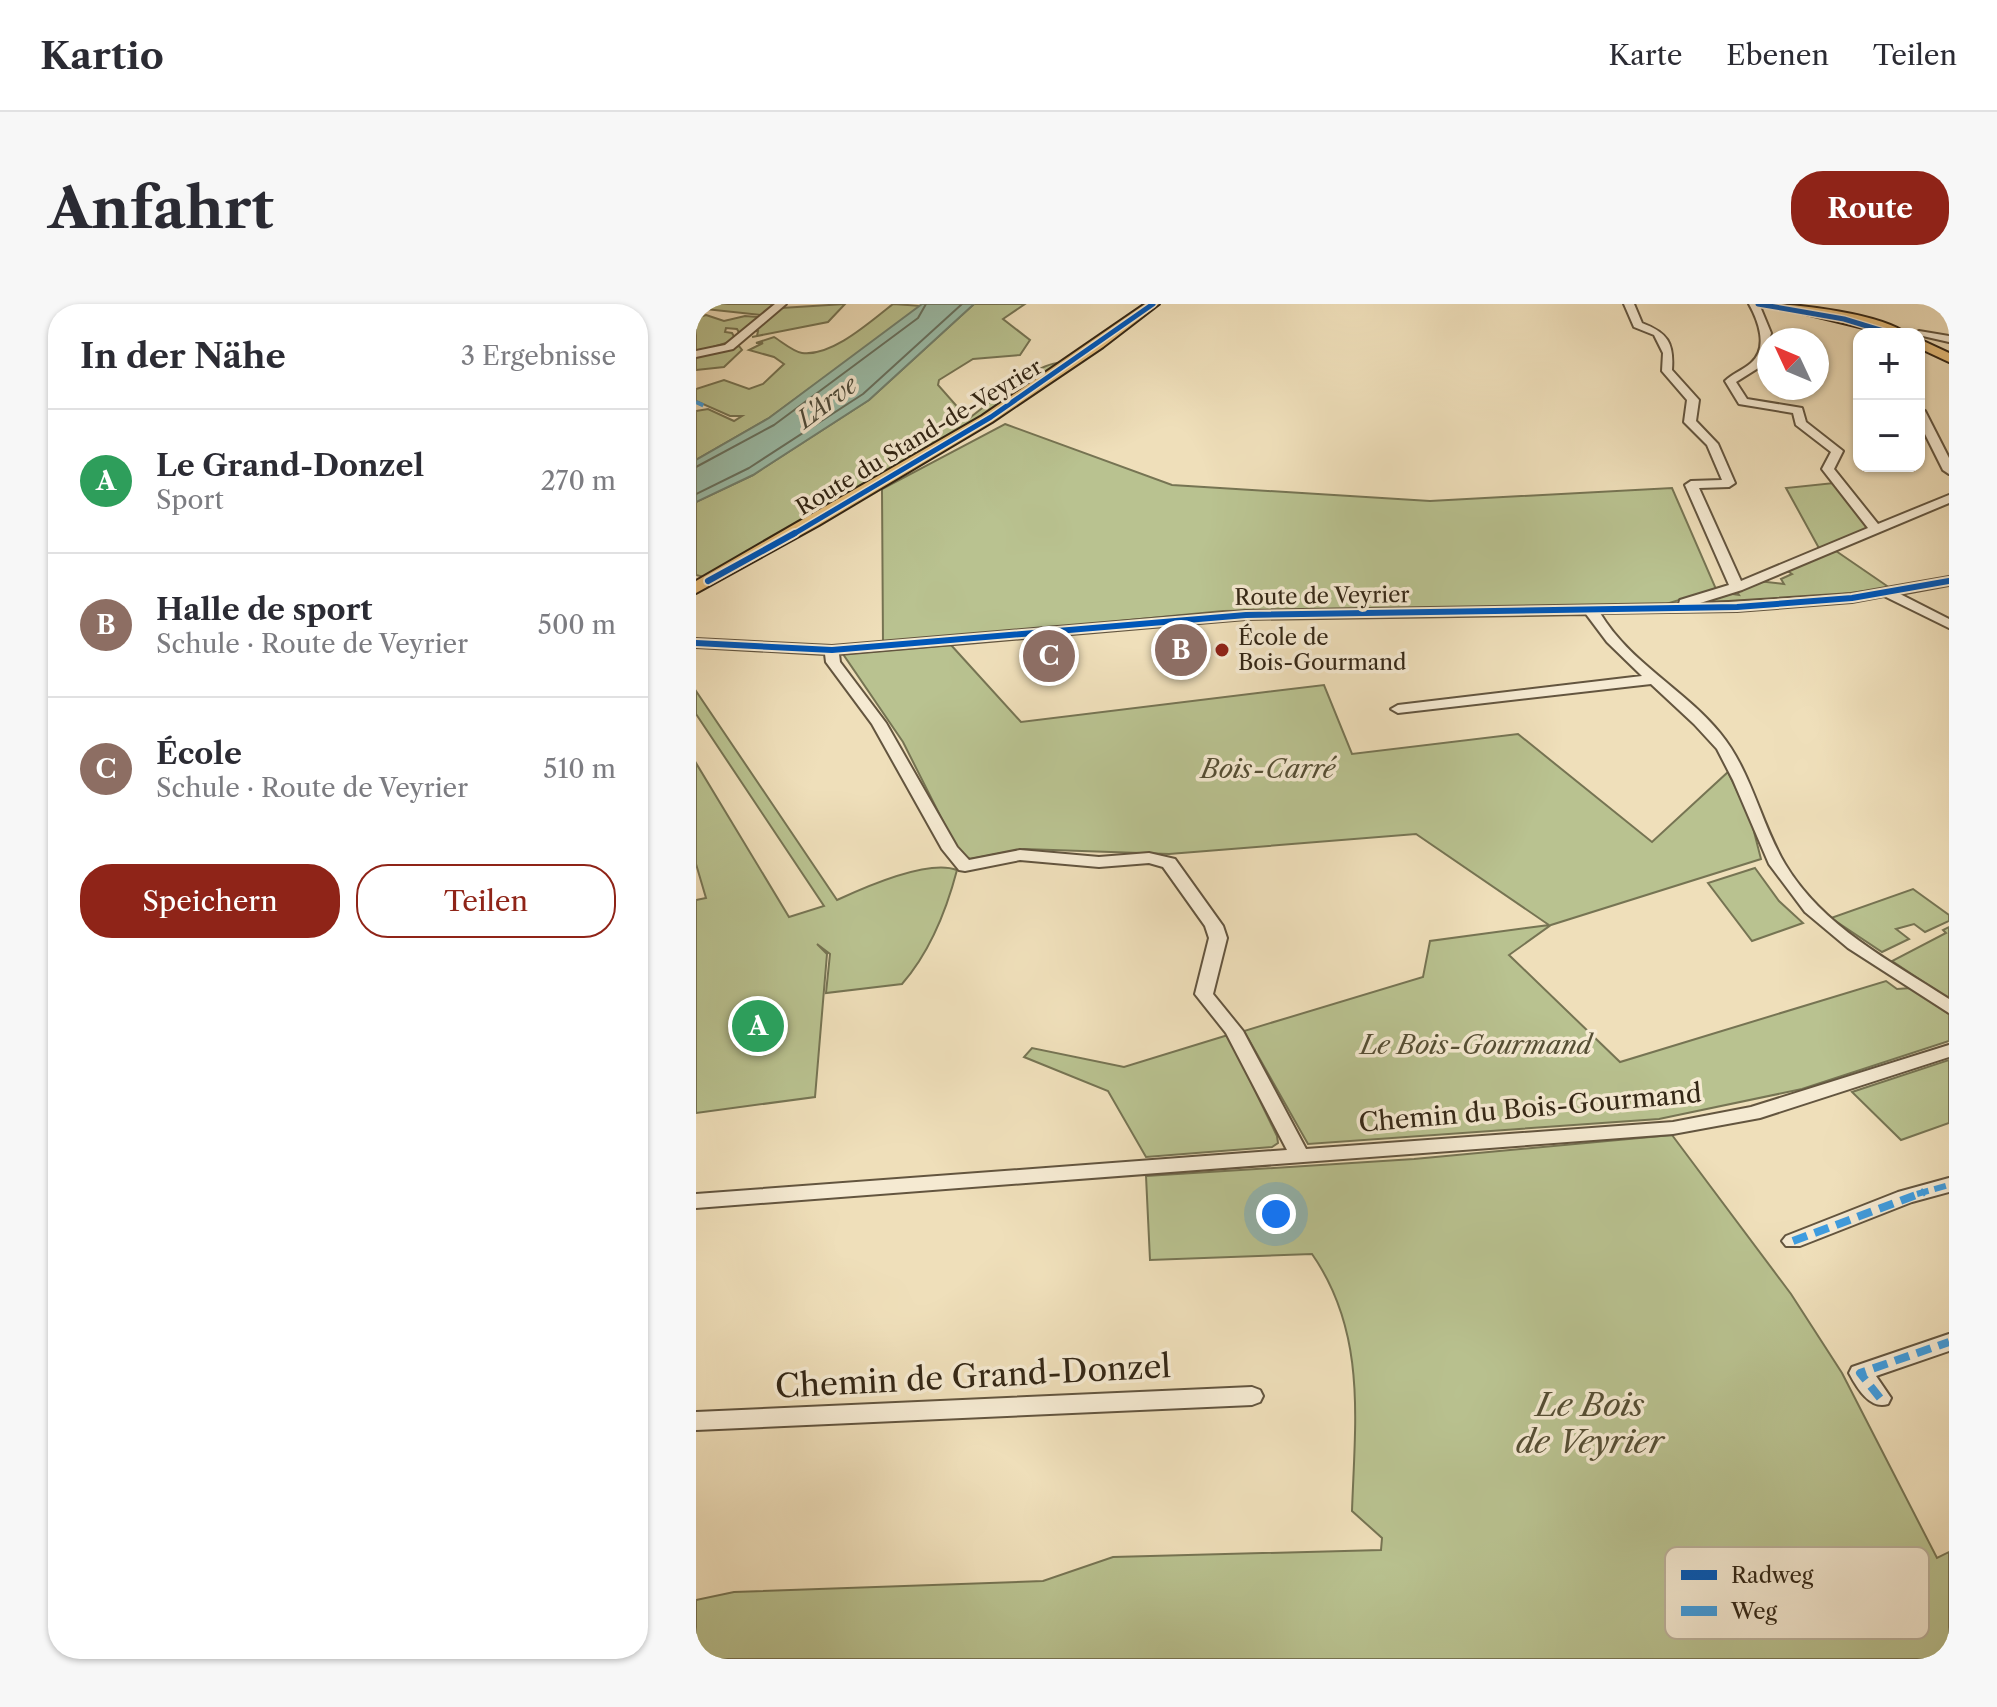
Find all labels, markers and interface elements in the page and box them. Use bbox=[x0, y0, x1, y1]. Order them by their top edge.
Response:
text: Kartio bbox=[40, 32, 164, 79]
text: Karte bbox=[1608, 38, 1682, 72]
text: Ebenen bbox=[1726, 38, 1829, 72]
text: Teilen bbox=[1873, 38, 1957, 72]
button: Route bbox=[1791, 171, 1949, 245]
text: Anfahrt bbox=[48, 174, 274, 243]
north arrow bbox=[1757, 328, 1829, 400]
map controls bbox=[1853, 328, 1925, 472]
button: + bbox=[1853, 328, 1925, 400]
text: In der Nähe bbox=[80, 335, 286, 377]
text: 3 Ergebnisse bbox=[461, 340, 616, 372]
street label: Route du Stand-de-Veyrier bbox=[791, 353, 1047, 521]
water label: L'Arve bbox=[790, 369, 864, 435]
button: − bbox=[1853, 400, 1925, 472]
text: Le Grand-Donzel bbox=[156, 447, 424, 484]
text: A bbox=[96, 465, 116, 497]
text: 270 m bbox=[541, 465, 616, 497]
text: Sport bbox=[156, 484, 224, 516]
street label: Route de Veyrier bbox=[1234, 581, 1410, 611]
text: Halle de sport bbox=[156, 591, 372, 628]
text: B bbox=[96, 609, 116, 641]
text: 500 m bbox=[538, 609, 616, 641]
pin: B bbox=[1155, 620, 1207, 680]
place label: École de Bois-Gourmand bbox=[1238, 623, 1406, 676]
pin: C bbox=[1023, 626, 1075, 686]
text: Schule · Route de Veyrier bbox=[156, 628, 468, 660]
marker: École de Bois-Gourmand bbox=[1213, 641, 1231, 659]
text: École bbox=[156, 735, 242, 772]
text: C bbox=[96, 753, 116, 785]
text: 510 m bbox=[543, 753, 616, 785]
park label: Bois-Carré bbox=[1199, 753, 1338, 785]
text: Schule · Route de Veyrier bbox=[156, 772, 468, 804]
button: Speichern bbox=[80, 864, 340, 938]
button: Teilen bbox=[356, 864, 616, 938]
pin: A bbox=[732, 996, 784, 1056]
park label: Le Bois-Gourmand bbox=[1358, 1029, 1594, 1061]
street label: Chemin du Bois-Gourmand bbox=[1357, 1077, 1703, 1139]
your location bbox=[1256, 1194, 1296, 1234]
street label: Chemin de Grand-Donzel bbox=[774, 1346, 1172, 1406]
park label: Le Bois de Veyrier bbox=[1516, 1385, 1666, 1461]
legend bbox=[1665, 1547, 1929, 1639]
text: Radweg bbox=[1731, 1562, 1814, 1589]
text: Weg bbox=[1730, 1598, 1778, 1625]

